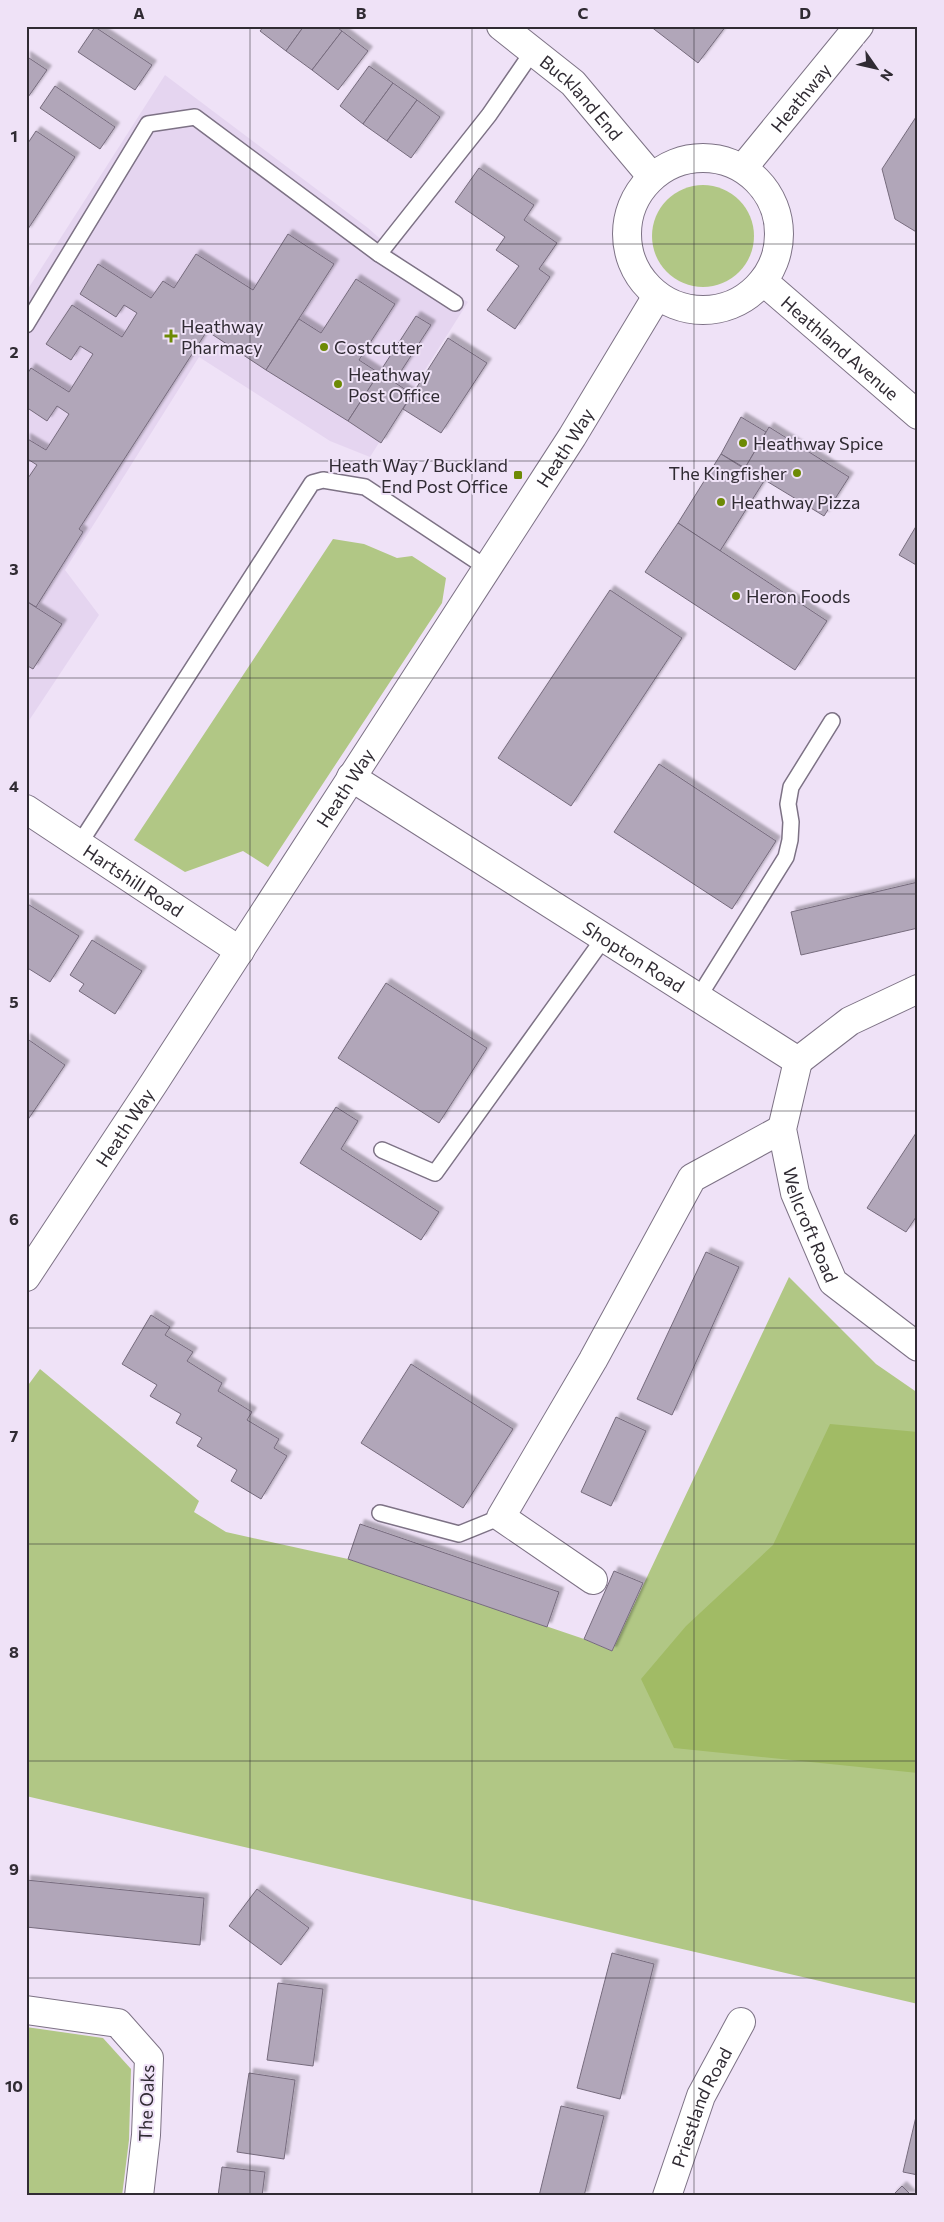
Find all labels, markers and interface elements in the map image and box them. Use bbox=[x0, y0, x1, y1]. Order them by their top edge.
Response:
text: A bbox=[133, 3, 145, 22]
text: B bbox=[356, 3, 367, 22]
text: C bbox=[578, 3, 589, 22]
text: D bbox=[799, 3, 811, 22]
north arrow bbox=[852, 42, 902, 92]
street label: Buckland End bbox=[536, 50, 627, 145]
street label: Heathway bbox=[766, 59, 835, 137]
text: N bbox=[877, 66, 897, 85]
text: 1 bbox=[10, 126, 18, 145]
street label: Heathland Avenue bbox=[777, 291, 903, 405]
place label: Heathway Pharmacy bbox=[181, 315, 264, 358]
marker: Heathway Pharmacy bbox=[165, 330, 177, 342]
place label: Costcutter bbox=[334, 336, 423, 358]
marker: Costcutter bbox=[318, 341, 330, 353]
text: 2 bbox=[9, 342, 19, 361]
place label: Heathway Post Office bbox=[348, 363, 440, 406]
marker: Heathway Post Office bbox=[332, 378, 344, 390]
street label: Heath Way bbox=[531, 404, 598, 491]
place label: Heathway Spice bbox=[753, 432, 883, 454]
marker: Heathway Spice bbox=[737, 437, 749, 449]
place label: Heath Way / Buckland End Post Office bbox=[329, 454, 508, 497]
place label: The Kingfisher bbox=[669, 462, 787, 484]
marker: The Kingfisher bbox=[791, 467, 803, 479]
marker: Heath Way / Buckland End Post Office bbox=[512, 469, 524, 481]
place label: Heathway Pizza bbox=[731, 491, 860, 513]
marker: Heathway Pizza bbox=[715, 496, 727, 508]
text: 3 bbox=[9, 559, 19, 578]
place label: Heron Foods bbox=[746, 585, 850, 607]
marker: Heron Foods bbox=[730, 590, 742, 602]
street label: Heath Way bbox=[311, 744, 379, 831]
text: 4 bbox=[9, 776, 19, 795]
street label: Hartshill Road bbox=[79, 839, 188, 921]
street label: Shopton Road bbox=[579, 916, 689, 997]
text: 5 bbox=[9, 992, 19, 1011]
street label: Heath Way bbox=[91, 1084, 158, 1171]
street label: Wellcroft Road bbox=[779, 1165, 843, 1286]
text: 6 bbox=[9, 1209, 19, 1228]
text: 7 bbox=[10, 1426, 19, 1445]
text: 8 bbox=[9, 1642, 19, 1661]
text: 9 bbox=[9, 1859, 19, 1878]
street label: Priestland Road bbox=[666, 2044, 736, 2170]
street label: The Oaks bbox=[134, 2064, 158, 2142]
text: 10 bbox=[5, 2076, 23, 2095]

